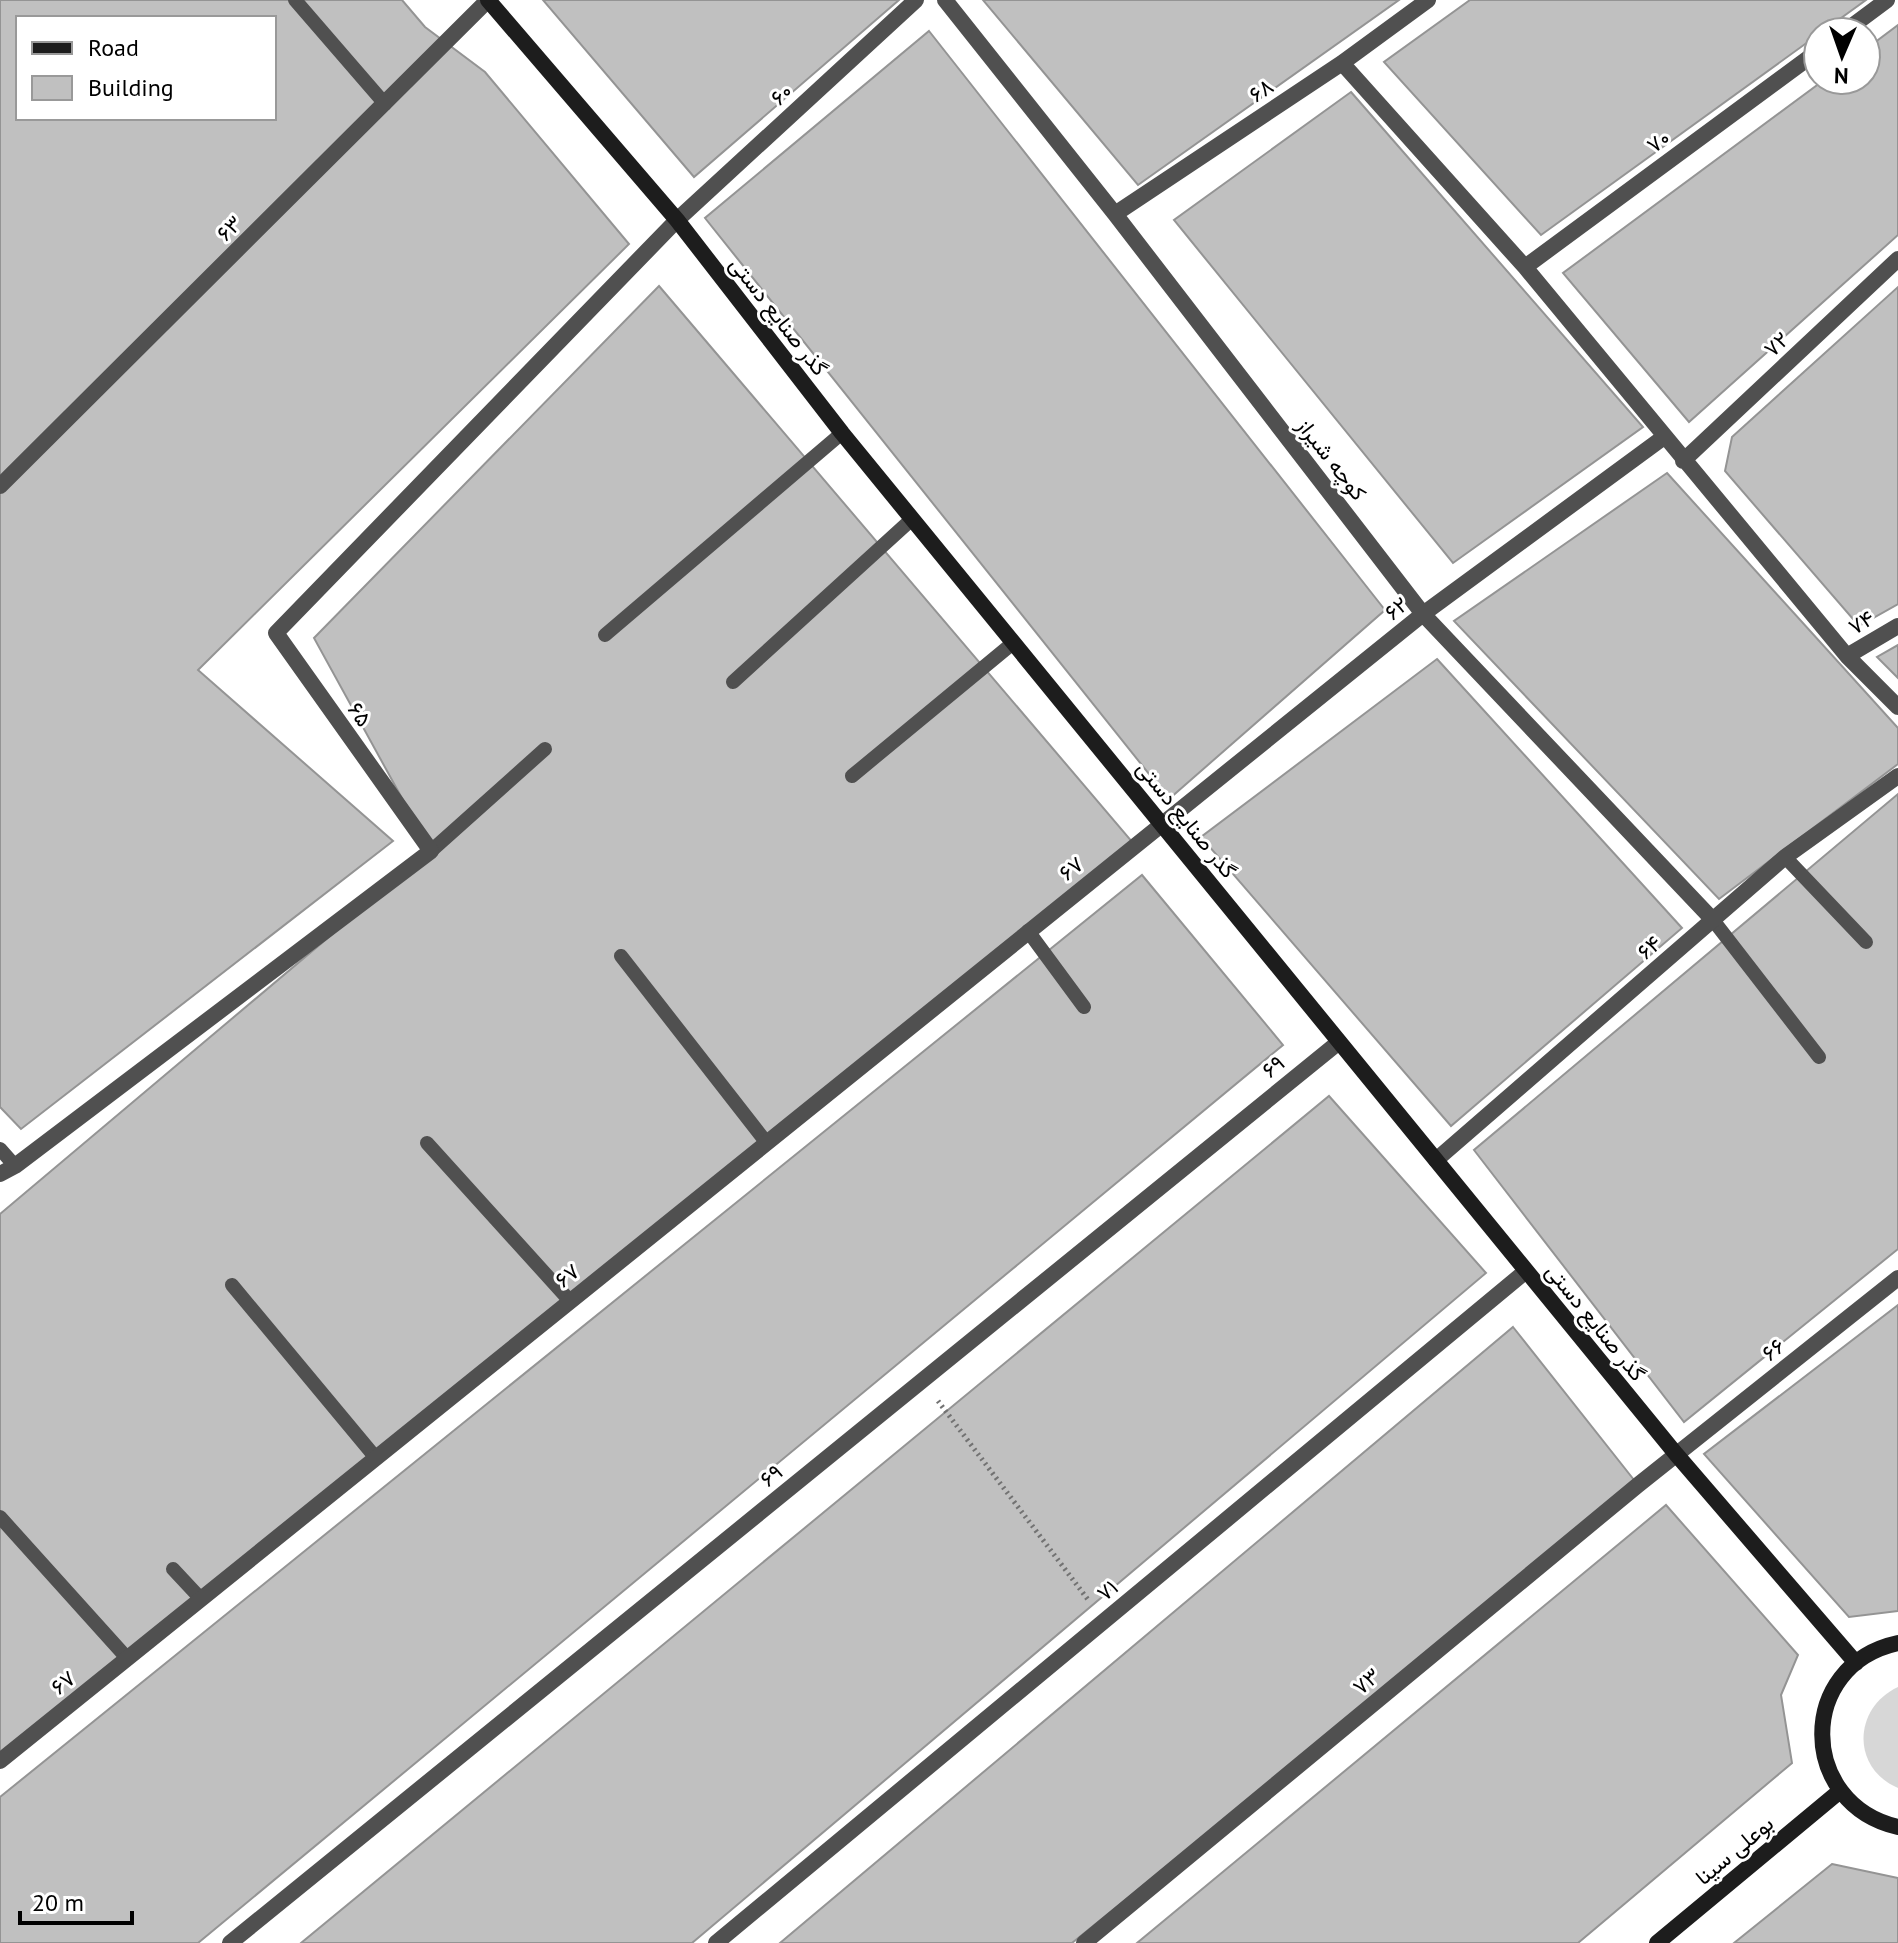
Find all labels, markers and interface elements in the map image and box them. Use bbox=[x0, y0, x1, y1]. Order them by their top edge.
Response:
legend bbox=[16, 16, 276, 120]
north arrow bbox=[1802, 16, 1882, 96]
text: Road bbox=[88, 32, 139, 63]
text: N bbox=[1834, 62, 1849, 90]
text: Building bbox=[88, 72, 174, 103]
street label: ۶۸ bbox=[1243, 72, 1279, 108]
street label: ۶۰ bbox=[764, 77, 798, 111]
street label: ۷۰ bbox=[1641, 123, 1675, 159]
street label: ۶۳ bbox=[210, 209, 248, 247]
street label: گذر صنایع دستی bbox=[723, 251, 834, 382]
street label: ۷۲ bbox=[1757, 325, 1795, 363]
street label: کوچه شیراز bbox=[1290, 411, 1373, 507]
street label: ۶۲ bbox=[1379, 590, 1413, 626]
street label: ۷۴ bbox=[1843, 603, 1879, 641]
street label: ۶۵ bbox=[342, 696, 378, 732]
street label: گذر صنایع دستی bbox=[1130, 754, 1243, 884]
street label: ۶۷ bbox=[1053, 850, 1089, 886]
street label: ۶۴ bbox=[1631, 929, 1667, 965]
street label: ۶۹ bbox=[1256, 1048, 1290, 1084]
street label: ۶۷ bbox=[549, 1257, 585, 1293]
street label: گذر صنایع دستی bbox=[1539, 1257, 1652, 1387]
street label: ۶۶ bbox=[1756, 1331, 1790, 1367]
street label: ۶۹ bbox=[754, 1457, 788, 1493]
street label: ۷۱ bbox=[1091, 1573, 1123, 1607]
street label: ۷۳ bbox=[1346, 1661, 1386, 1701]
street label: ۶۷ bbox=[45, 1664, 81, 1700]
street label: بوعلی سینا bbox=[1689, 1809, 1779, 1891]
scale bar bbox=[20, 1875, 132, 1925]
text: 20 m bbox=[32, 1887, 84, 1918]

